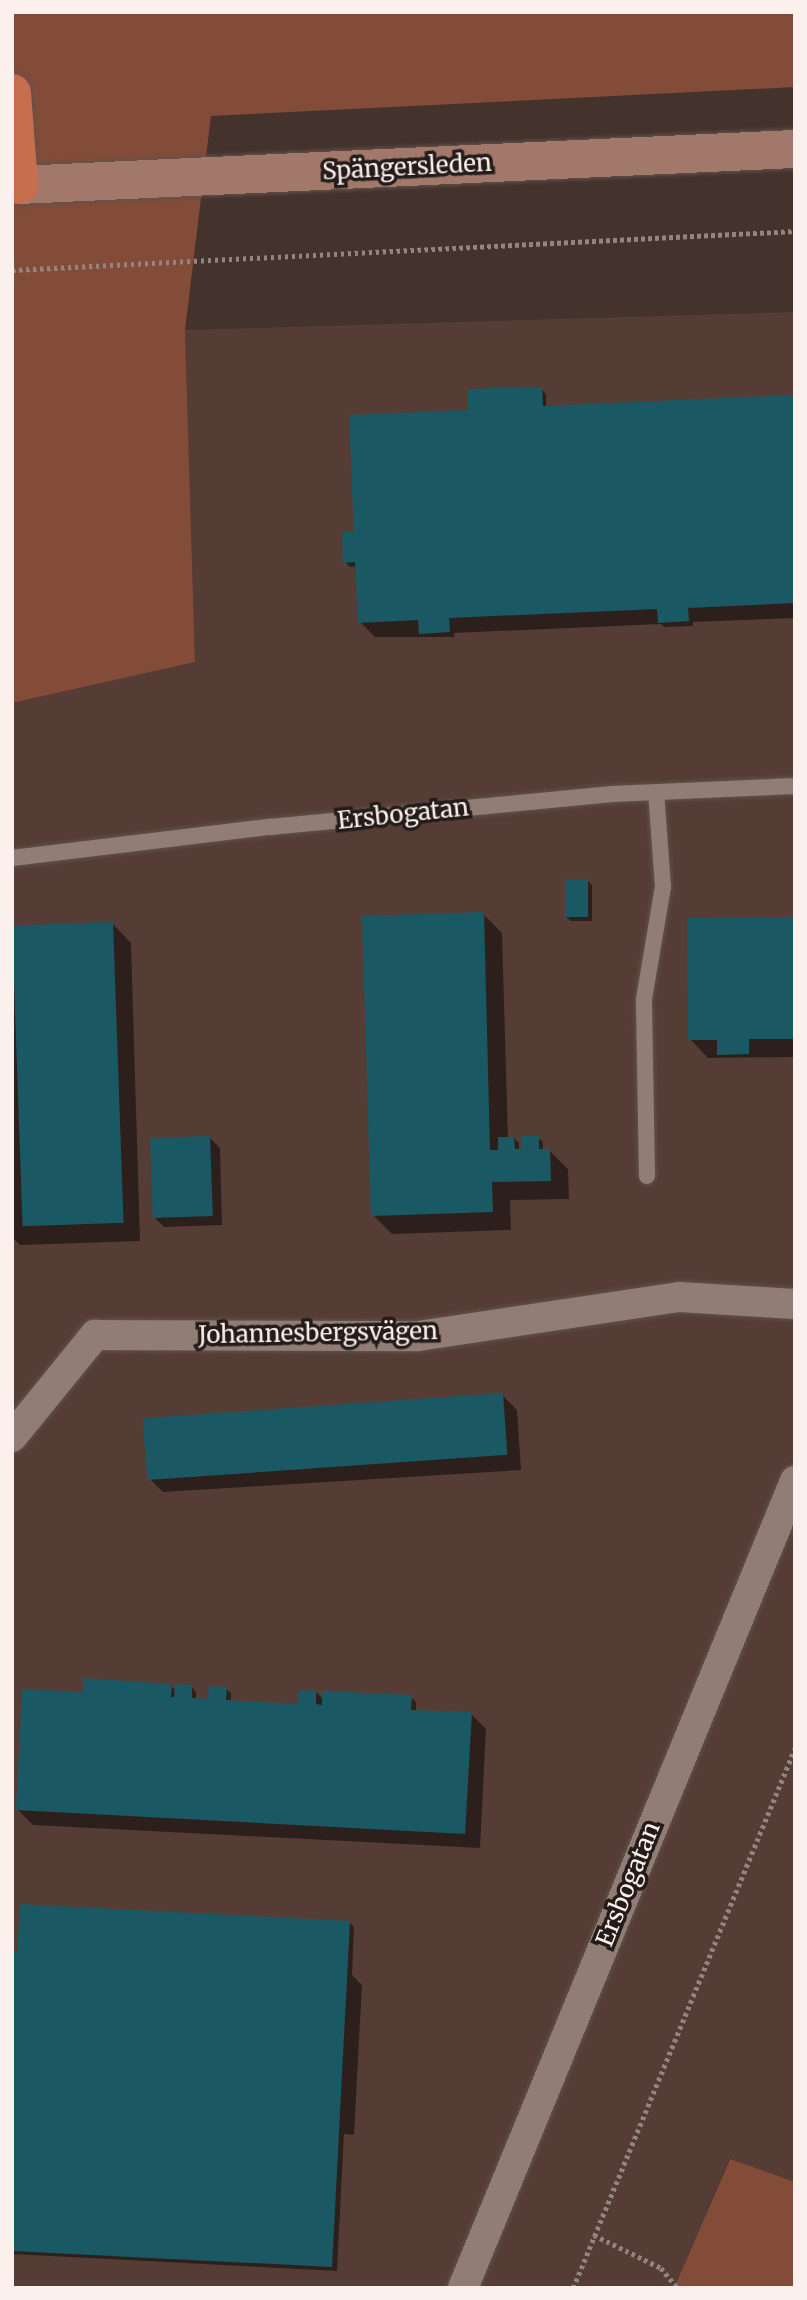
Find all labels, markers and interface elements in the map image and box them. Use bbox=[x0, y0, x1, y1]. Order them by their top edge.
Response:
street label: Spängersleden bbox=[322, 148, 492, 186]
street label: Ersbogatan bbox=[336, 793, 470, 835]
street label: Johannesbergsvägen bbox=[198, 1317, 438, 1349]
street label: Ersbogatan bbox=[590, 1817, 666, 1951]

